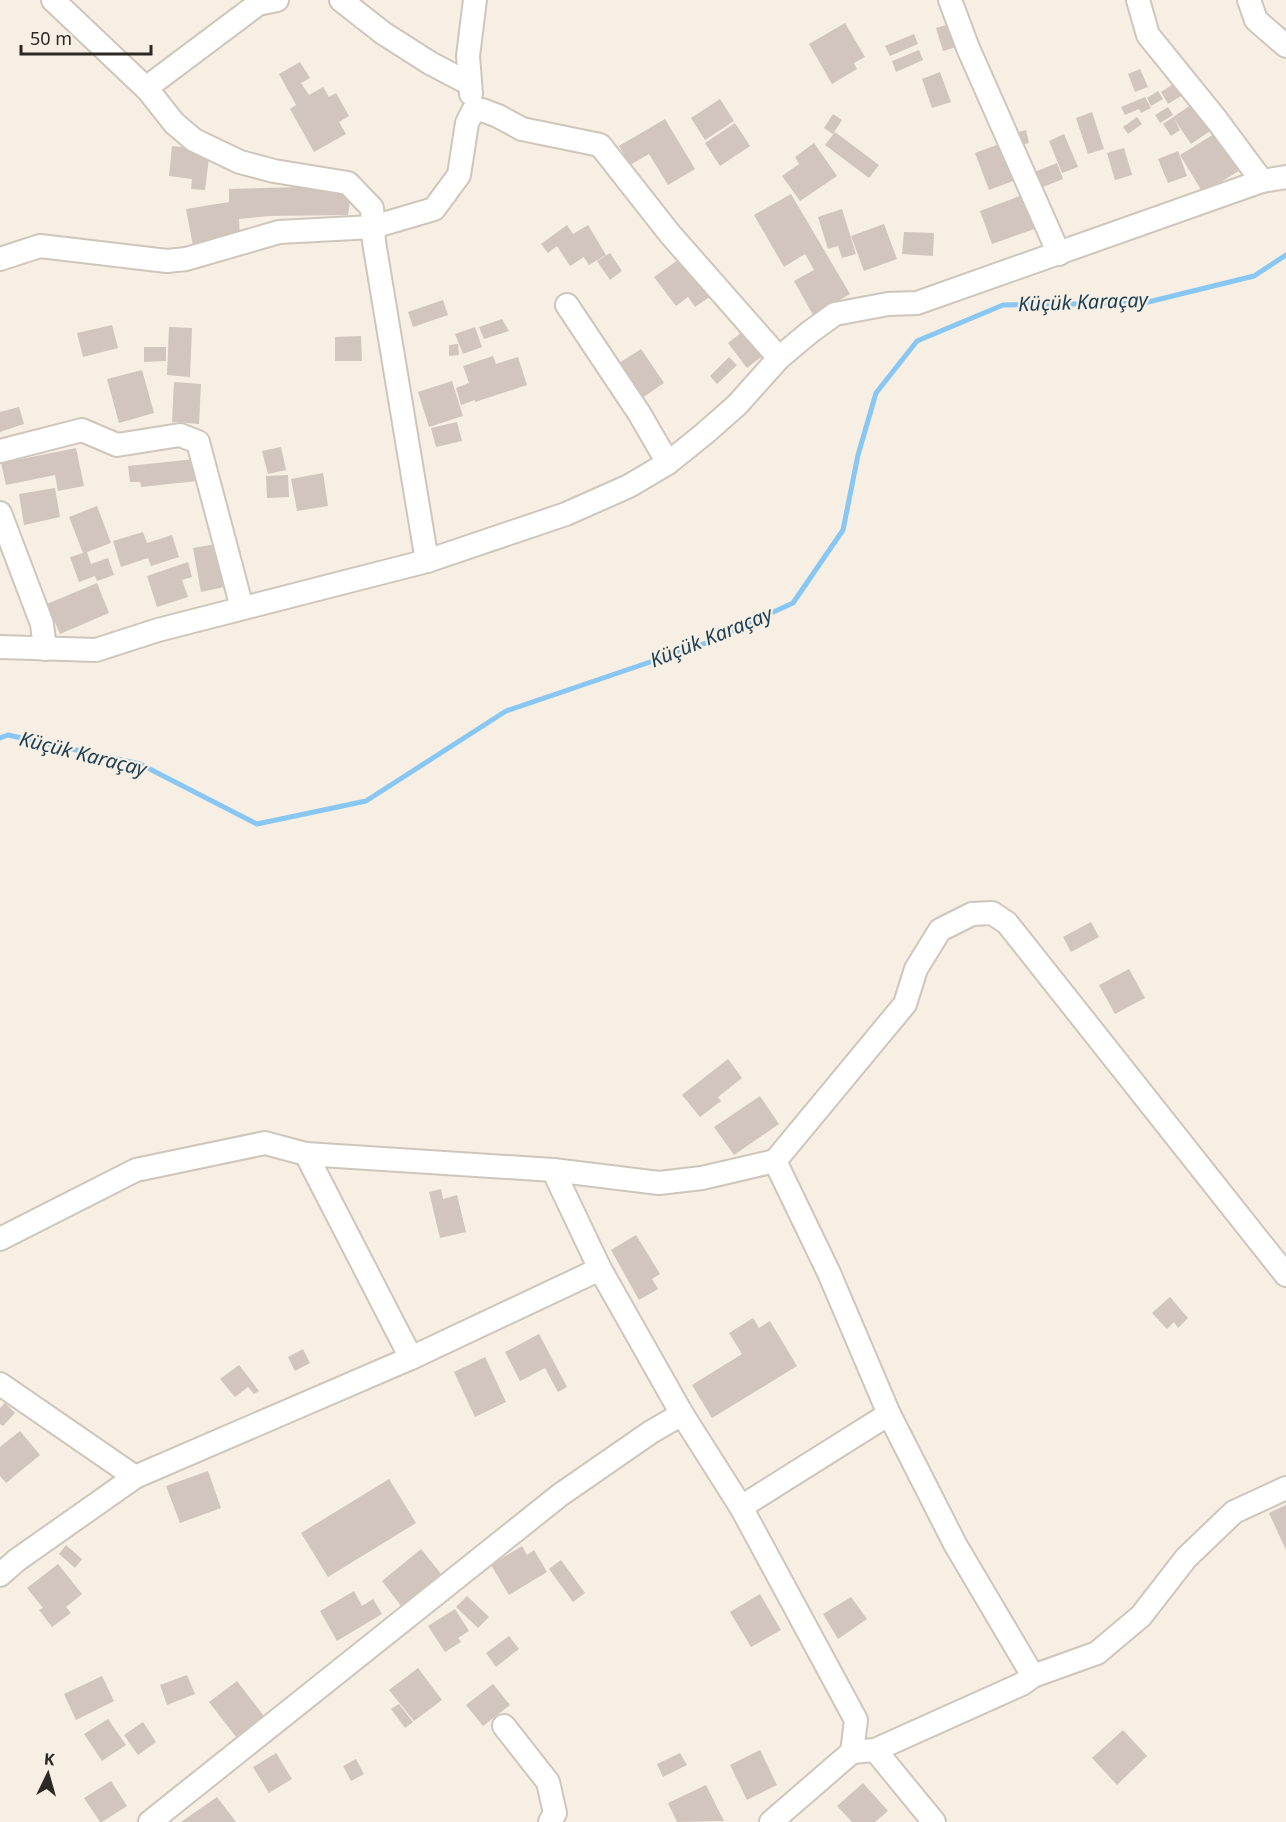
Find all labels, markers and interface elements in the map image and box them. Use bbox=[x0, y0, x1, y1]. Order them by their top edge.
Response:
scale bar bbox=[21, 18, 152, 56]
text: 50 m bbox=[30, 26, 72, 50]
water label: Küçük Karaçay bbox=[1018, 286, 1150, 317]
water label: Küçük Karaçay bbox=[646, 599, 778, 673]
water label: Küçük Karaçay bbox=[17, 725, 151, 783]
north arrow bbox=[18, 1744, 78, 1804]
text: K bbox=[43, 1748, 56, 1771]

